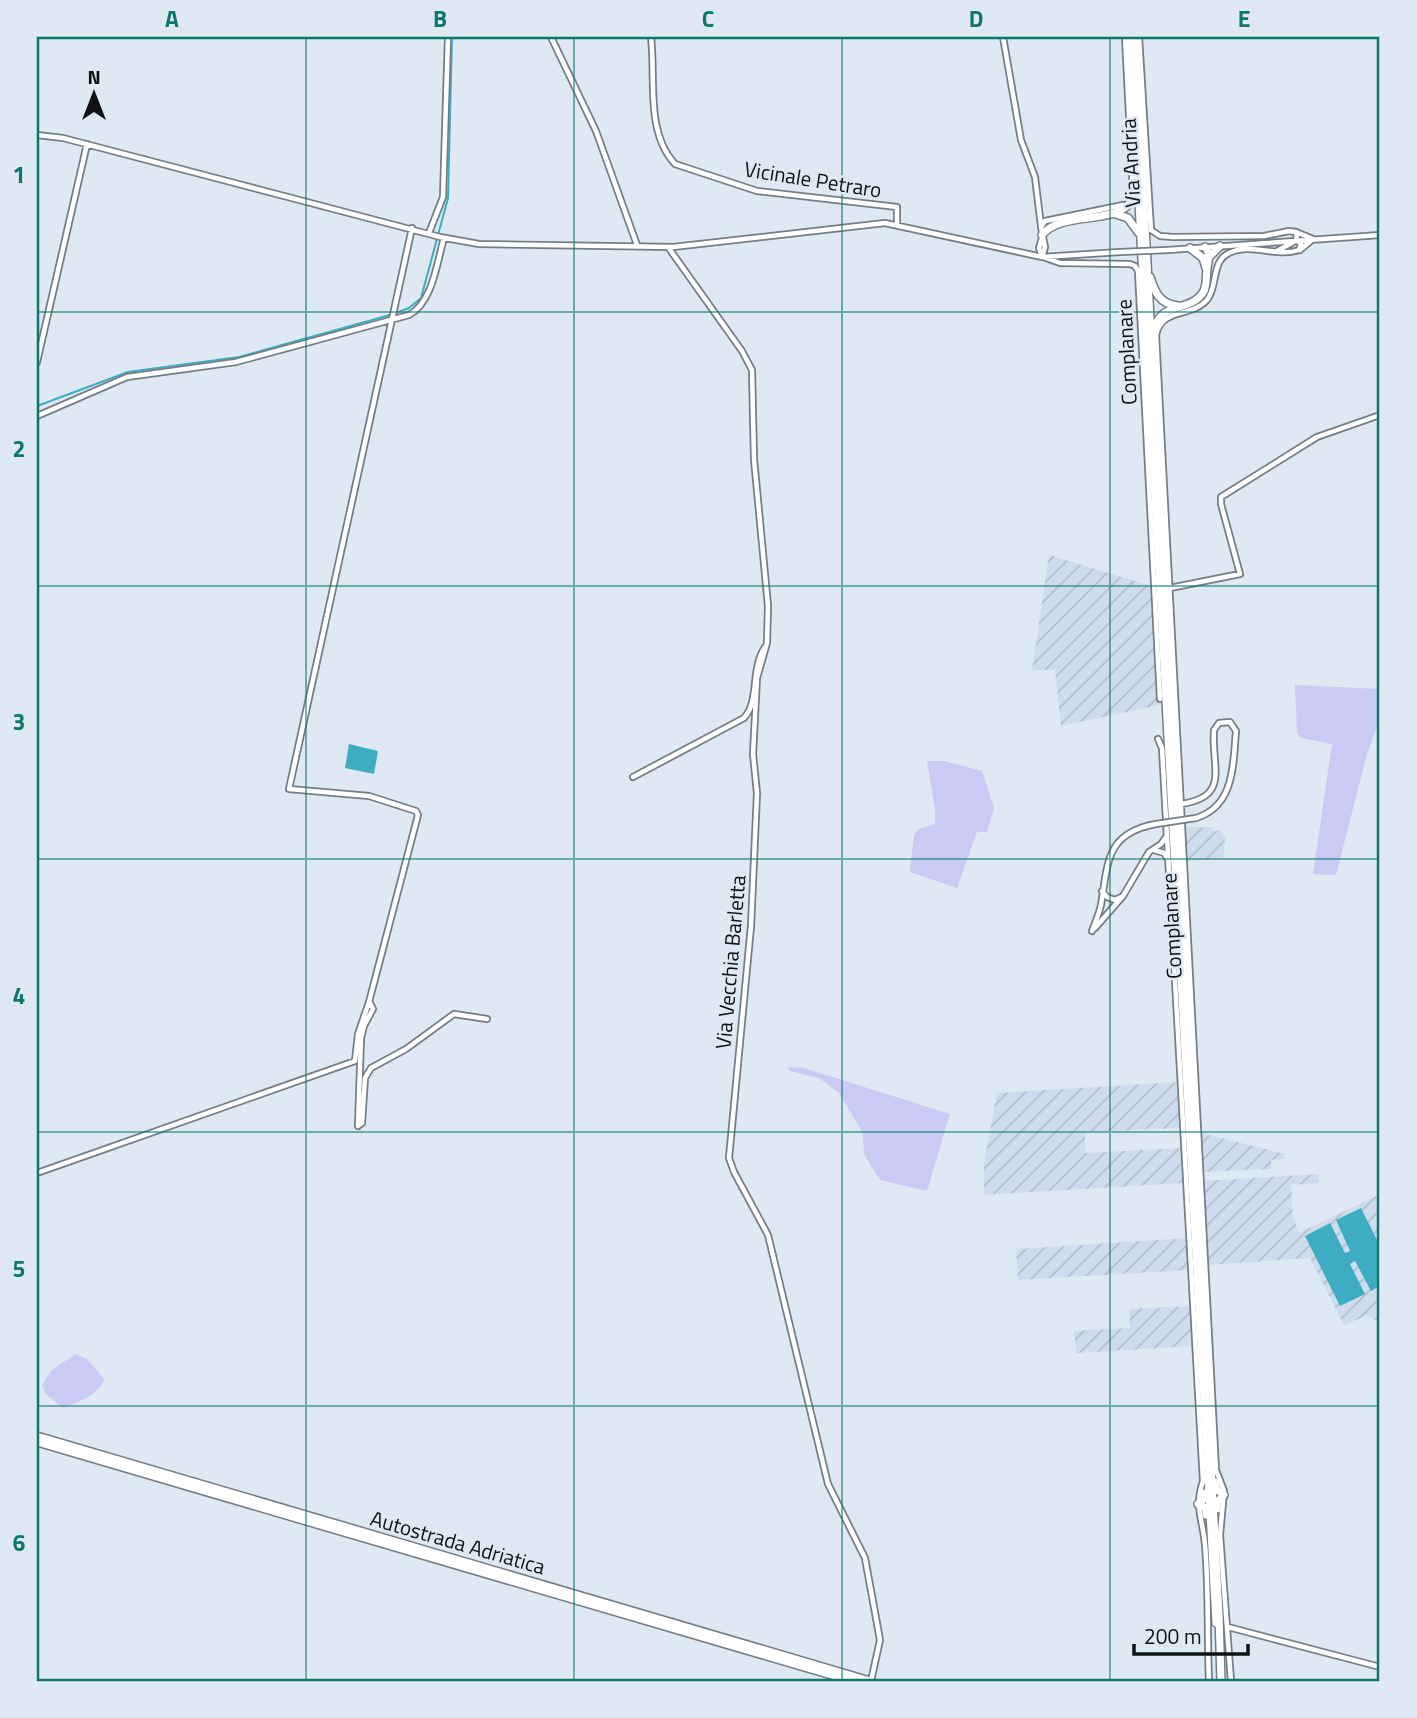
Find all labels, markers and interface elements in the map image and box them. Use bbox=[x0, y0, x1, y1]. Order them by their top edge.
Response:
text: A bbox=[165, 1, 179, 36]
text: B bbox=[433, 1, 447, 36]
text: C bbox=[702, 1, 714, 36]
text: D bbox=[969, 1, 983, 36]
text: E bbox=[1238, 1, 1250, 36]
north arrow bbox=[60, 60, 130, 130]
text: N bbox=[87, 62, 101, 91]
street label: Via Andria bbox=[1112, 117, 1148, 208]
street label: Vicinale Petraro bbox=[742, 152, 884, 206]
text: 1 bbox=[13, 157, 25, 192]
street label: Complanare bbox=[1107, 298, 1145, 406]
text: 2 bbox=[13, 431, 25, 466]
text: 3 bbox=[13, 704, 25, 739]
street label: Complanare bbox=[1152, 872, 1190, 980]
street label: Via Vecchia Barletta bbox=[706, 873, 754, 1050]
text: 4 bbox=[13, 978, 25, 1013]
text: 5 bbox=[13, 1251, 25, 1286]
street label: Autostrada Adriatica bbox=[367, 1502, 550, 1582]
text: 6 bbox=[13, 1525, 26, 1560]
scale bar bbox=[1134, 1613, 1247, 1657]
text: 200 m bbox=[1144, 1620, 1201, 1652]

